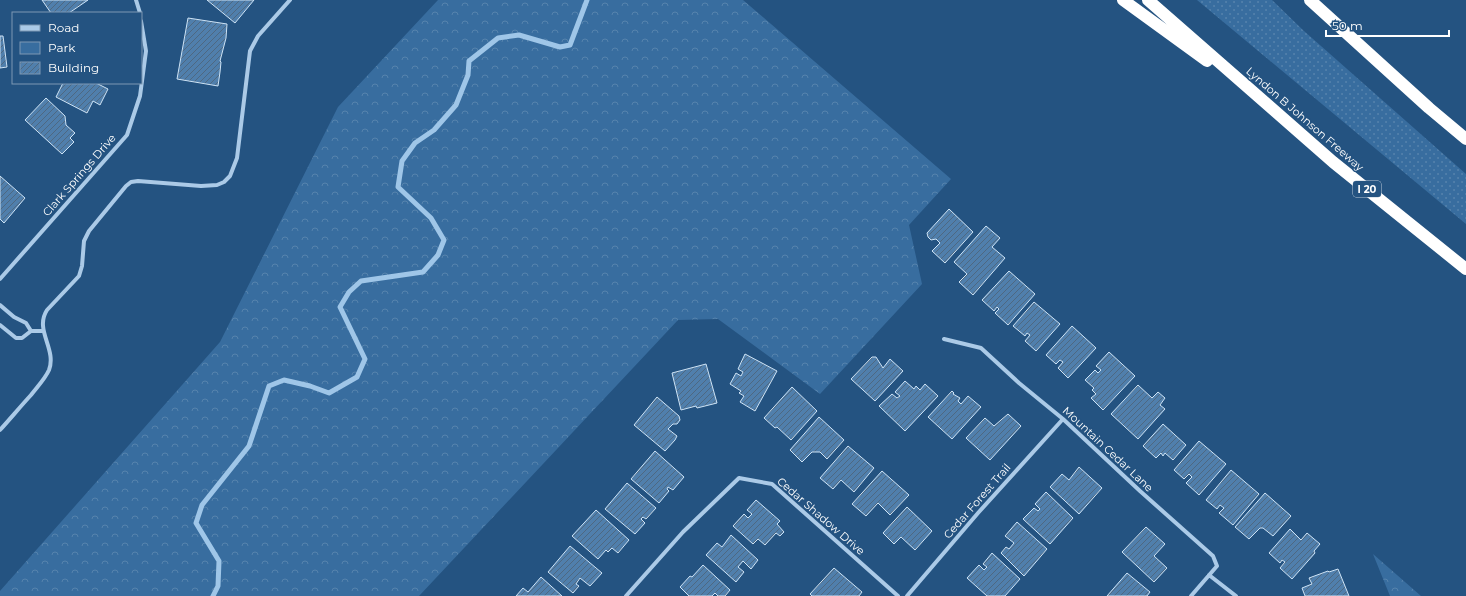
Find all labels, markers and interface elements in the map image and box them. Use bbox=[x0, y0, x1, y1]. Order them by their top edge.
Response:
legend bbox=[12, 12, 142, 84]
scale bar bbox=[1326, 12, 1449, 38]
text: 50 m bbox=[1332, 18, 1363, 33]
text: Road bbox=[48, 20, 79, 35]
text: Park bbox=[48, 40, 76, 55]
text: Building bbox=[48, 60, 99, 75]
street label: Lyndon B Johnson Freeway bbox=[1243, 64, 1367, 174]
street label: Clark Springs Drive bbox=[39, 131, 119, 219]
road number: I 20 bbox=[1353, 181, 1381, 197]
street label: Mountain Cedar Lane bbox=[1060, 403, 1156, 495]
street label: Cedar Forest Trail bbox=[940, 460, 1014, 542]
street label: Cedar Shadow Drive bbox=[774, 474, 868, 558]

